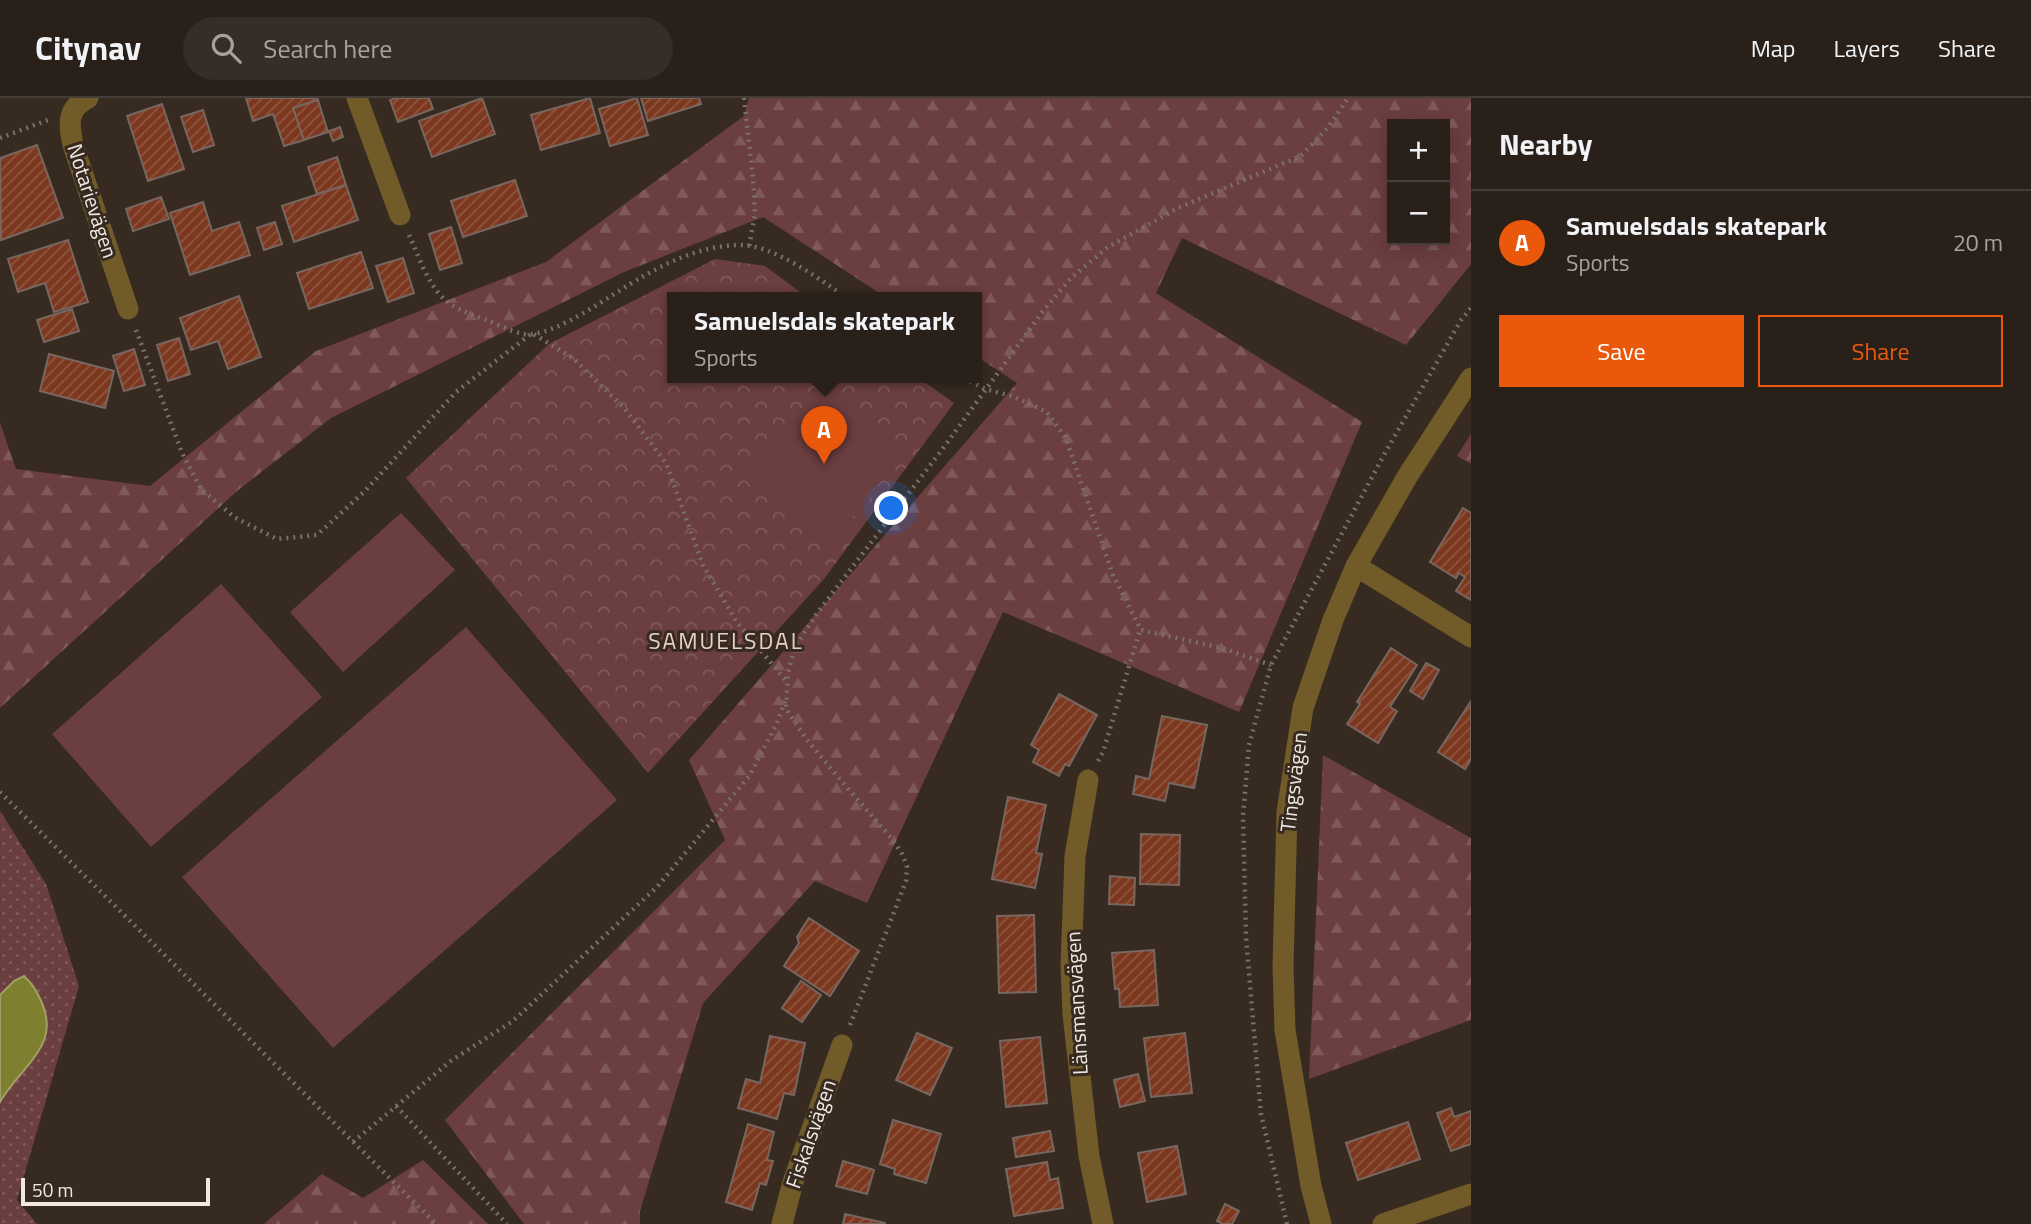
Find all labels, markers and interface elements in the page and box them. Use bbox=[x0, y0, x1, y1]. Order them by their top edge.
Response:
search box bbox=[183, 17, 673, 80]
text: Citynav bbox=[35, 23, 141, 73]
icon: search bbox=[207, 29, 245, 67]
text: Search here bbox=[263, 29, 392, 68]
text: Map bbox=[1751, 30, 1796, 66]
text: Layers bbox=[1834, 30, 1900, 66]
text: Share bbox=[1938, 30, 1996, 66]
map controls bbox=[1387, 119, 1450, 245]
button: + bbox=[1387, 119, 1450, 182]
text: Nearby bbox=[1499, 121, 1592, 167]
street label: Notarievägen bbox=[59, 139, 126, 262]
button: − bbox=[1387, 182, 1450, 245]
text: Samuelsdals skatepark bbox=[1566, 206, 1827, 245]
text: A bbox=[1515, 225, 1529, 260]
text: 20 m bbox=[1953, 225, 2003, 260]
text: Sports bbox=[1566, 245, 1629, 280]
popup bbox=[667, 292, 982, 383]
text: Samuelsdals skatepark bbox=[694, 301, 955, 340]
button: Save bbox=[1499, 315, 1744, 387]
button: Share bbox=[1758, 315, 2003, 387]
text: Sports bbox=[694, 340, 758, 375]
pin: A bbox=[801, 406, 847, 464]
your location bbox=[874, 491, 908, 525]
district label: SAMUELSDAL bbox=[648, 623, 804, 658]
street label: Tingsvägen bbox=[1271, 730, 1315, 834]
street label: Länsmansvägen bbox=[1056, 930, 1096, 1076]
street label: Fiskalsvägen bbox=[776, 1075, 844, 1193]
scale bar bbox=[21, 1175, 210, 1207]
text: 50 m bbox=[32, 1175, 73, 1204]

